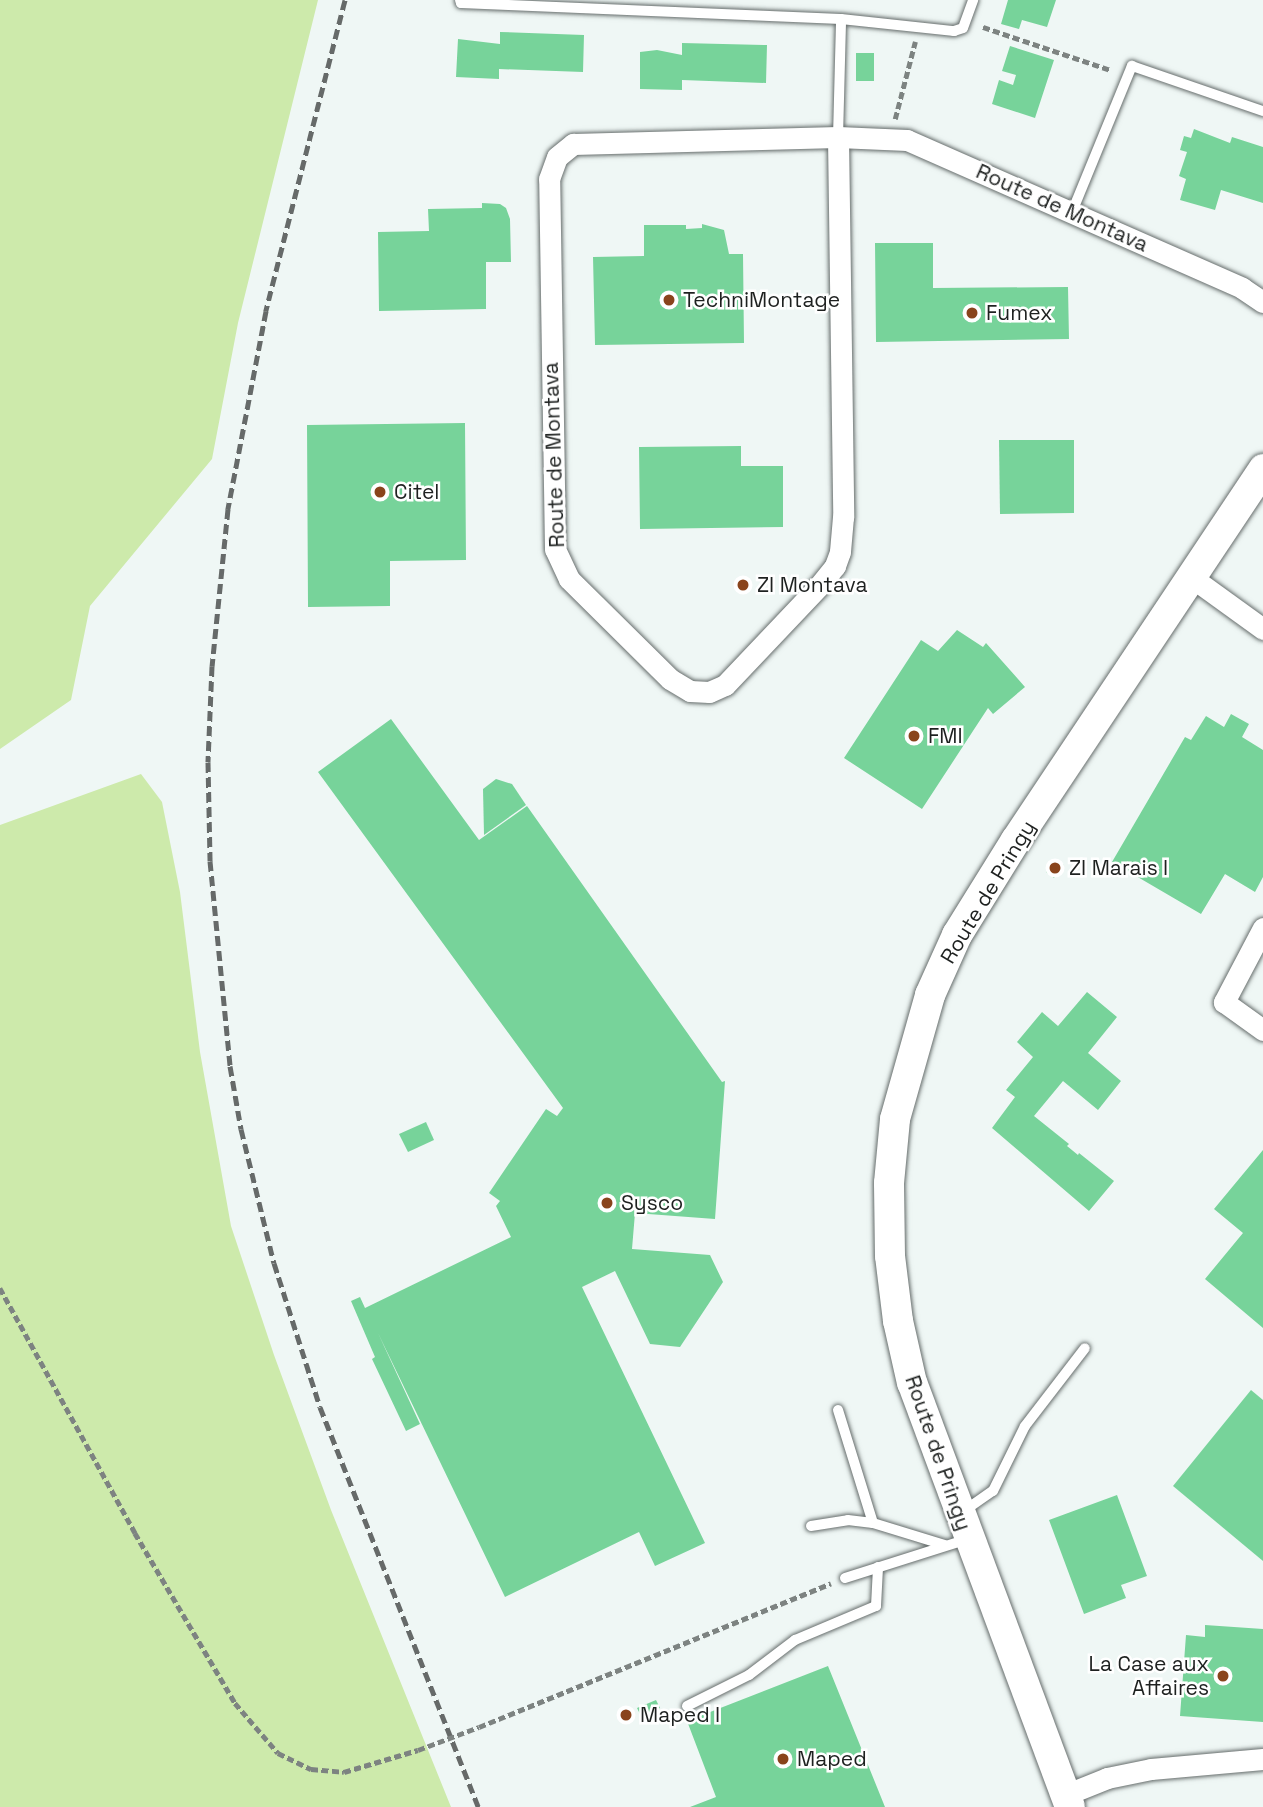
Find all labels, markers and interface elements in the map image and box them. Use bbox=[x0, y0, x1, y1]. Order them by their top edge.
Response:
street label: Route de Montava bbox=[972, 159, 1152, 257]
place label: TechniMontage bbox=[683, 287, 840, 313]
marker: TechniMontage bbox=[661, 292, 677, 308]
place label: Fumex bbox=[986, 300, 1052, 326]
marker: Fumex bbox=[964, 305, 980, 321]
street label: Route de Montava bbox=[538, 362, 570, 548]
place label: Citel bbox=[394, 479, 439, 505]
marker: Citel bbox=[372, 484, 388, 500]
place label: ZI Montava bbox=[757, 572, 868, 598]
marker: ZI Montava bbox=[735, 577, 751, 593]
place label: FMI bbox=[928, 723, 963, 749]
marker: FMI bbox=[906, 728, 922, 744]
street label: Route de Pringy bbox=[935, 816, 1041, 968]
place label: ZI Marais I bbox=[1069, 855, 1168, 881]
marker: ZI Marais I bbox=[1047, 860, 1063, 876]
place label: Sysco bbox=[621, 1190, 683, 1216]
marker: Sysco bbox=[599, 1195, 615, 1211]
street label: Route de Pringy bbox=[900, 1372, 976, 1534]
place label: La Case aux Affaires bbox=[1089, 1651, 1209, 1701]
marker: La Case aux Affaires bbox=[1215, 1668, 1231, 1684]
place label: Maped I bbox=[640, 1702, 720, 1728]
marker: Maped I bbox=[618, 1707, 634, 1723]
place label: Maped bbox=[797, 1746, 867, 1772]
marker: Maped bbox=[775, 1751, 791, 1767]

